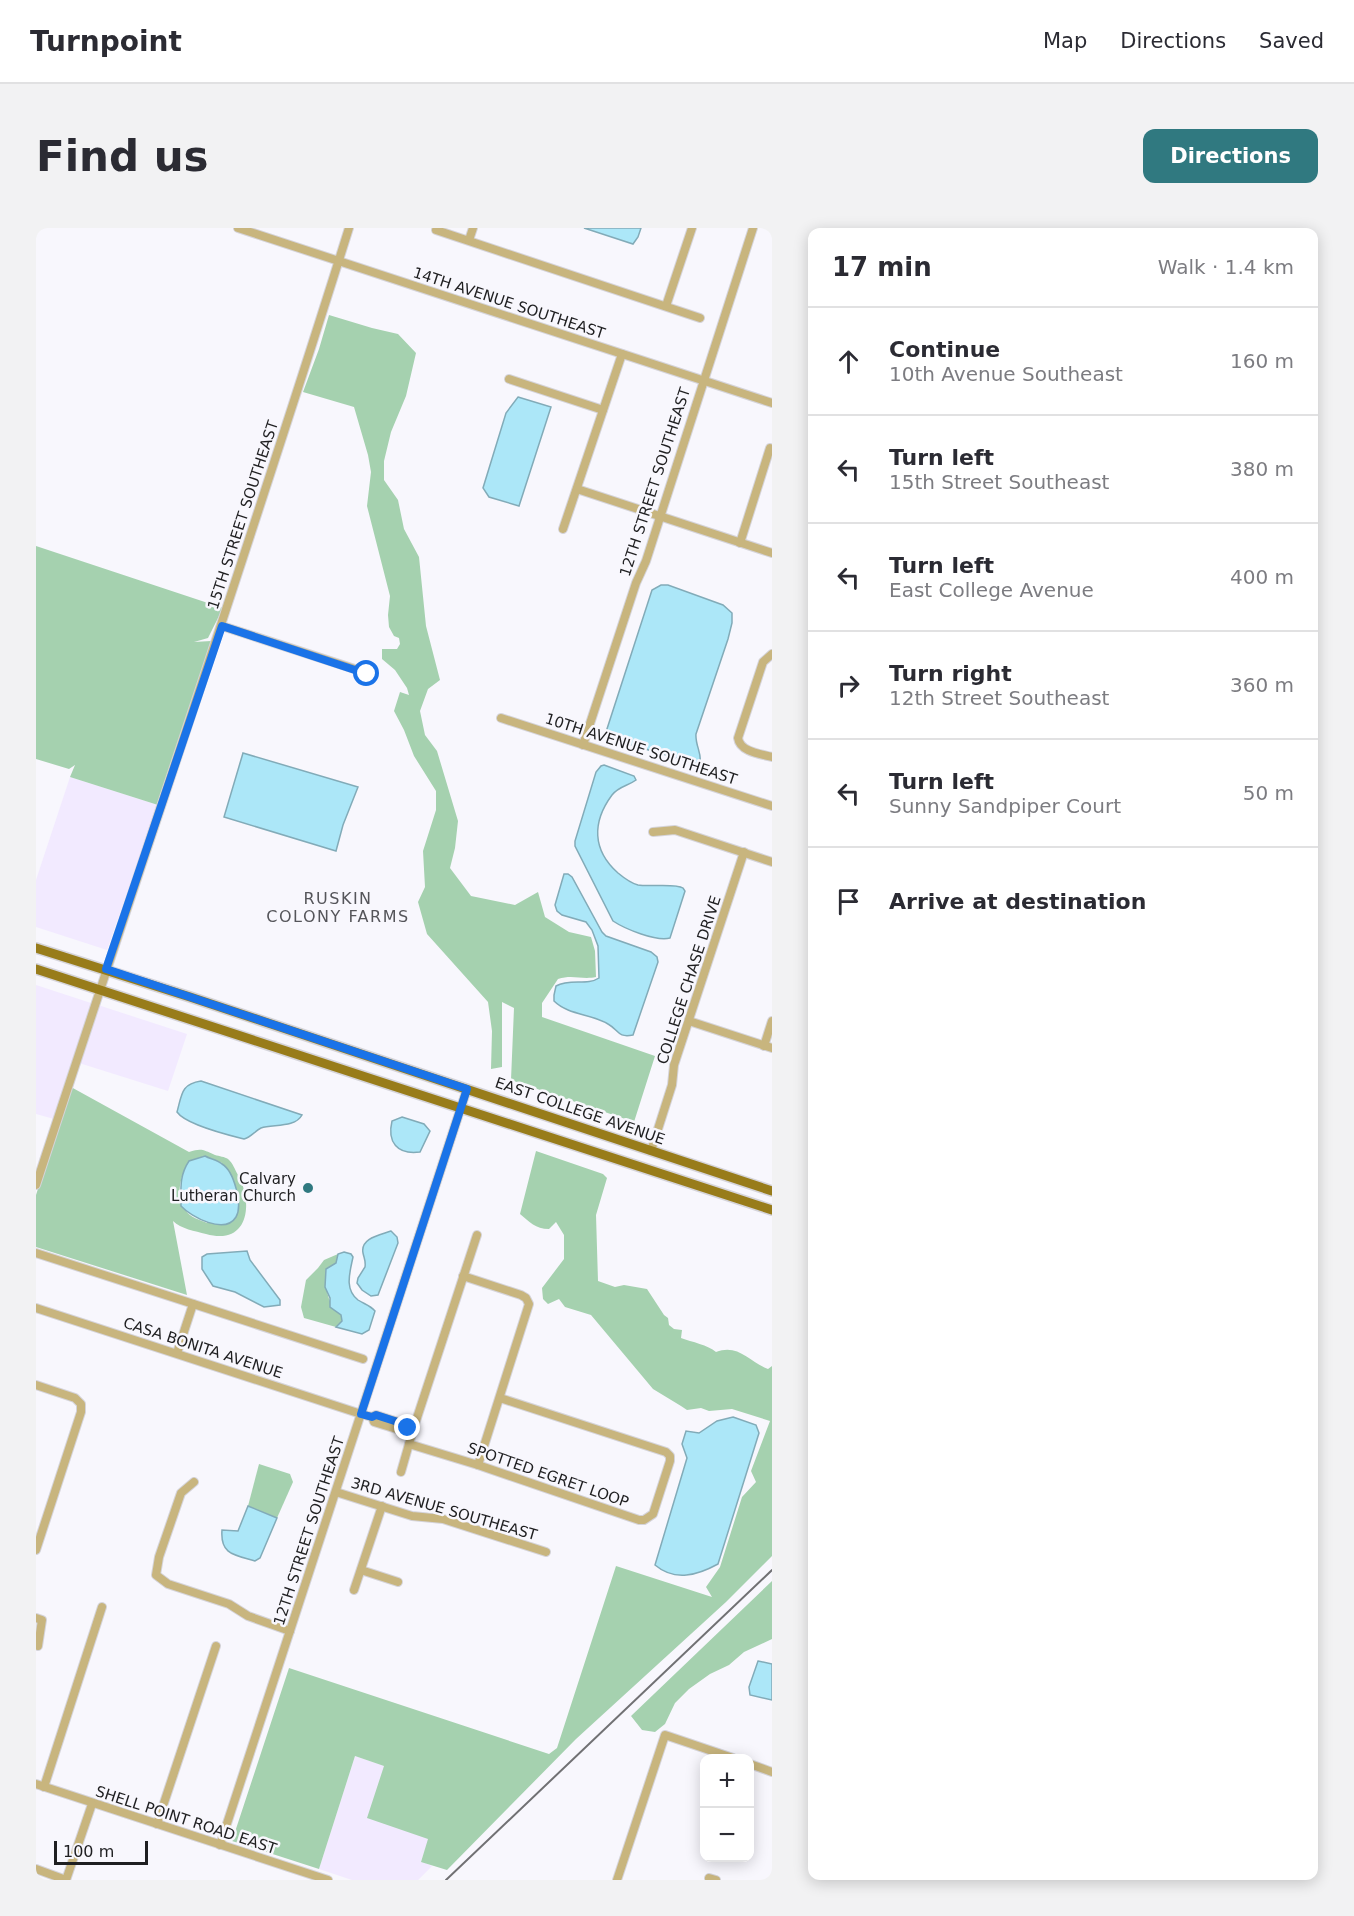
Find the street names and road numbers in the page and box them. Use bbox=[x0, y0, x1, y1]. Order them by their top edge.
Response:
street label: 14TH AVENUE SOUTHEAST bbox=[411, 263, 608, 343]
street label: 12TH STREET SOUTHEAST bbox=[616, 385, 694, 579]
street label: 15TH STREET SOUTHEAST bbox=[204, 418, 282, 612]
street label: 10TH AVENUE SOUTHEAST bbox=[543, 709, 740, 789]
street label: COLLEGE CHASE DRIVE bbox=[653, 893, 725, 1067]
street label: EAST COLLEGE AVENUE bbox=[493, 1073, 667, 1149]
street label: CASA BONITA AVENUE bbox=[121, 1314, 285, 1382]
street label: 12TH STREET SOUTHEAST bbox=[270, 1434, 348, 1628]
street label: SPOTTED EGRET LOOP bbox=[465, 1439, 631, 1511]
street label: 3RD AVENUE SOUTHEAST bbox=[349, 1474, 540, 1544]
street label: SHELL POINT ROAD EAST bbox=[93, 1782, 280, 1858]

